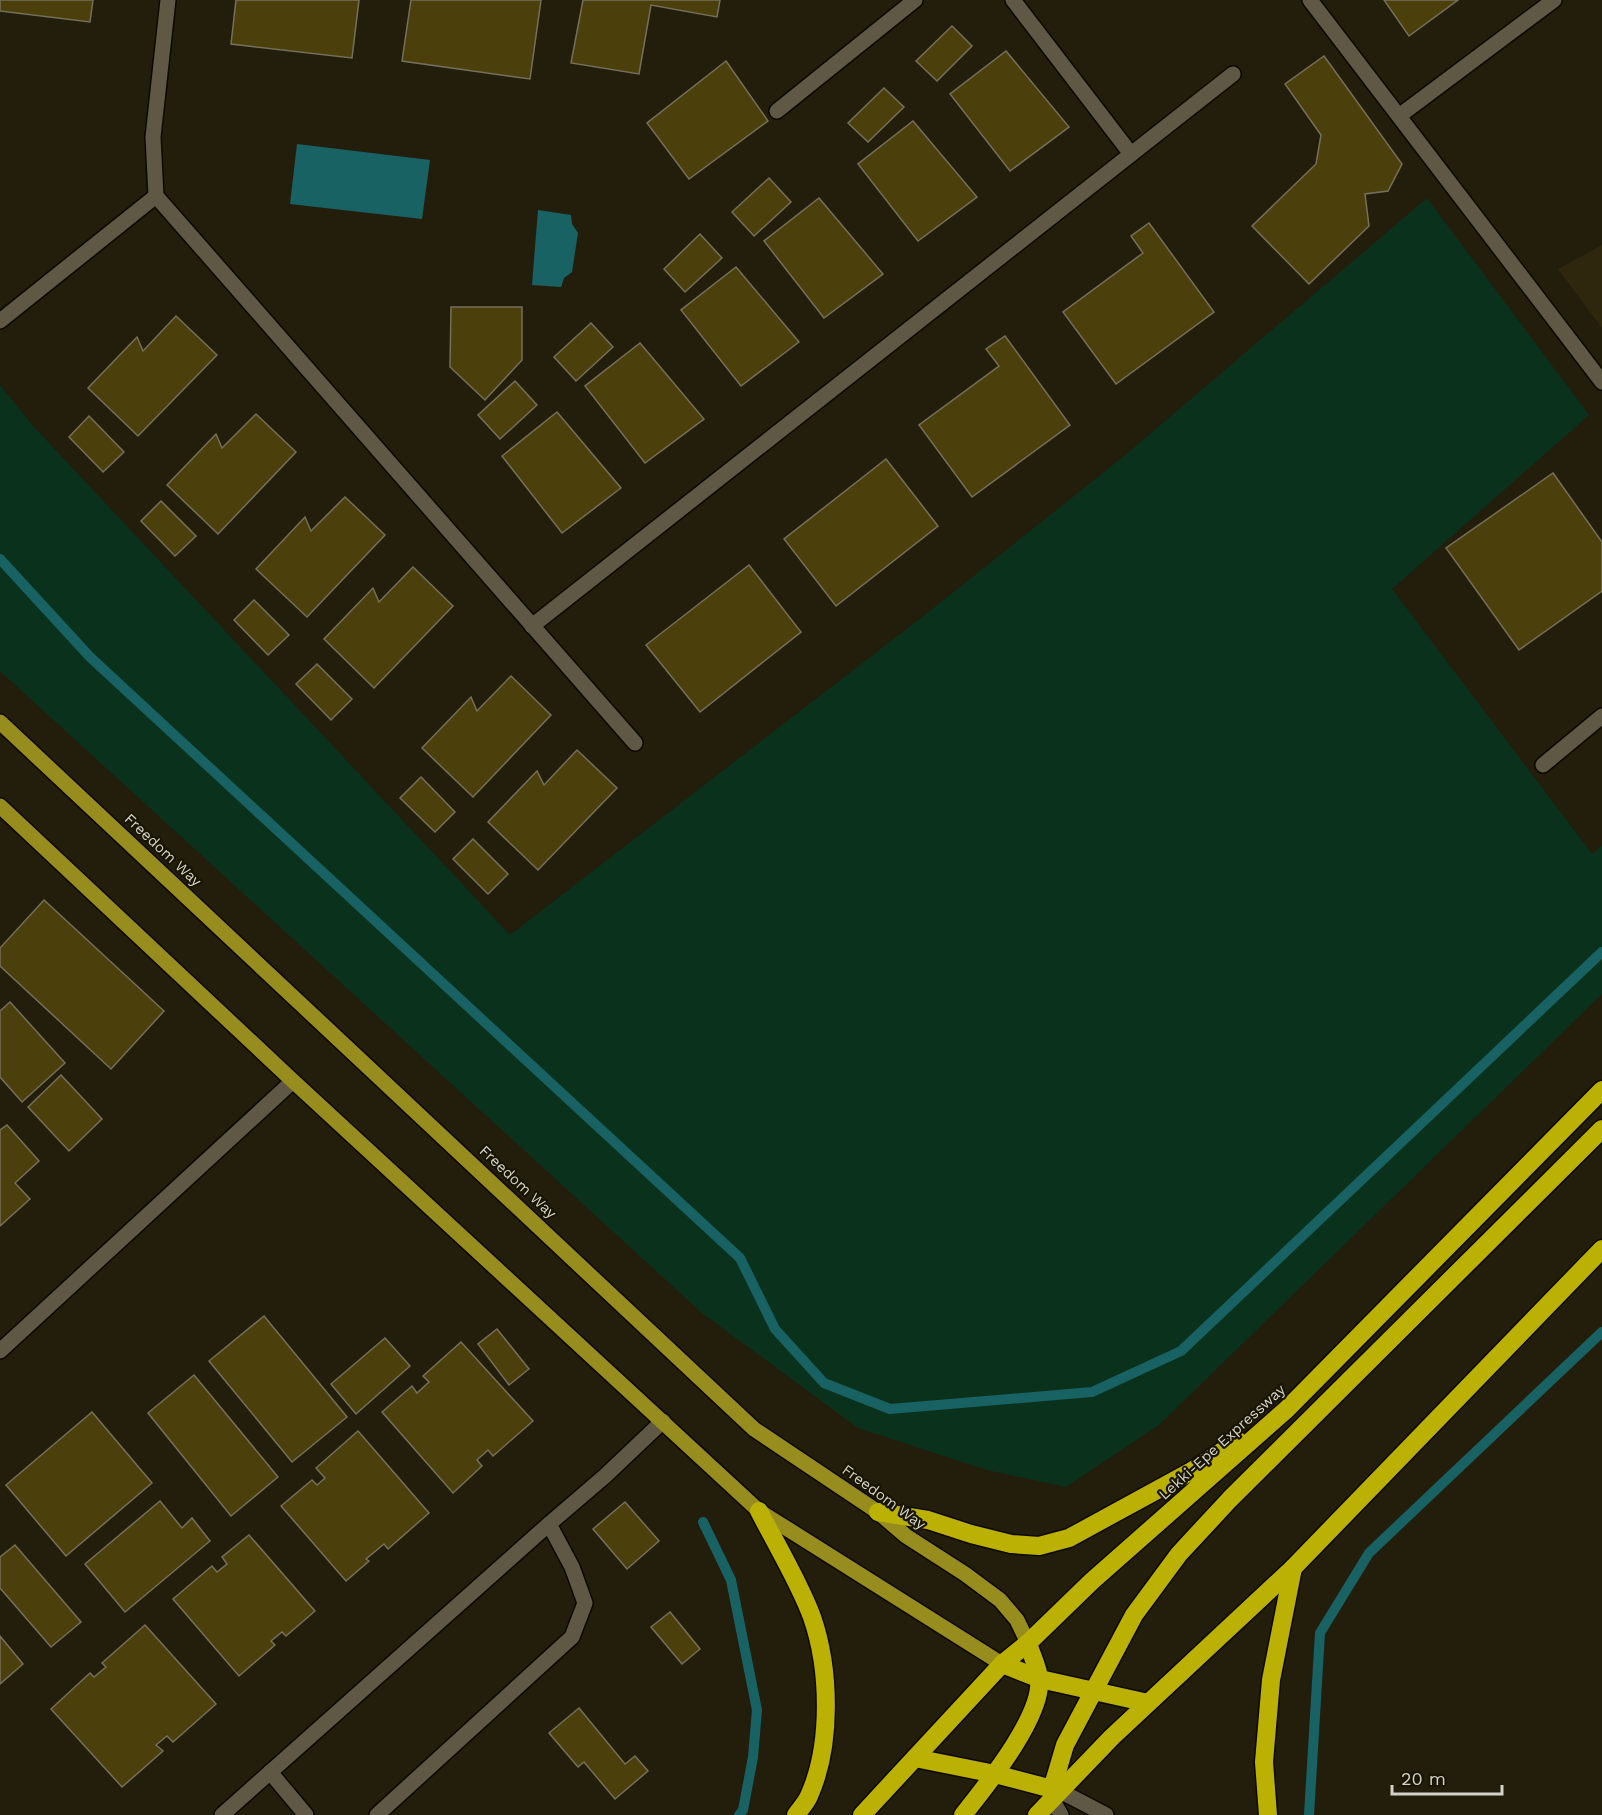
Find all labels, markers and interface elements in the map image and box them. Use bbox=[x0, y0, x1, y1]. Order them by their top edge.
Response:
street label: Freedom Way bbox=[121, 810, 205, 890]
street label: Freedom Way bbox=[476, 1142, 560, 1222]
street label: Lekki-Epe Expressway bbox=[1155, 1380, 1289, 1504]
street label: Freedom Way bbox=[839, 1461, 929, 1533]
scale bar bbox=[1392, 1758, 1502, 1796]
text: 20 m bbox=[1401, 1768, 1446, 1789]

